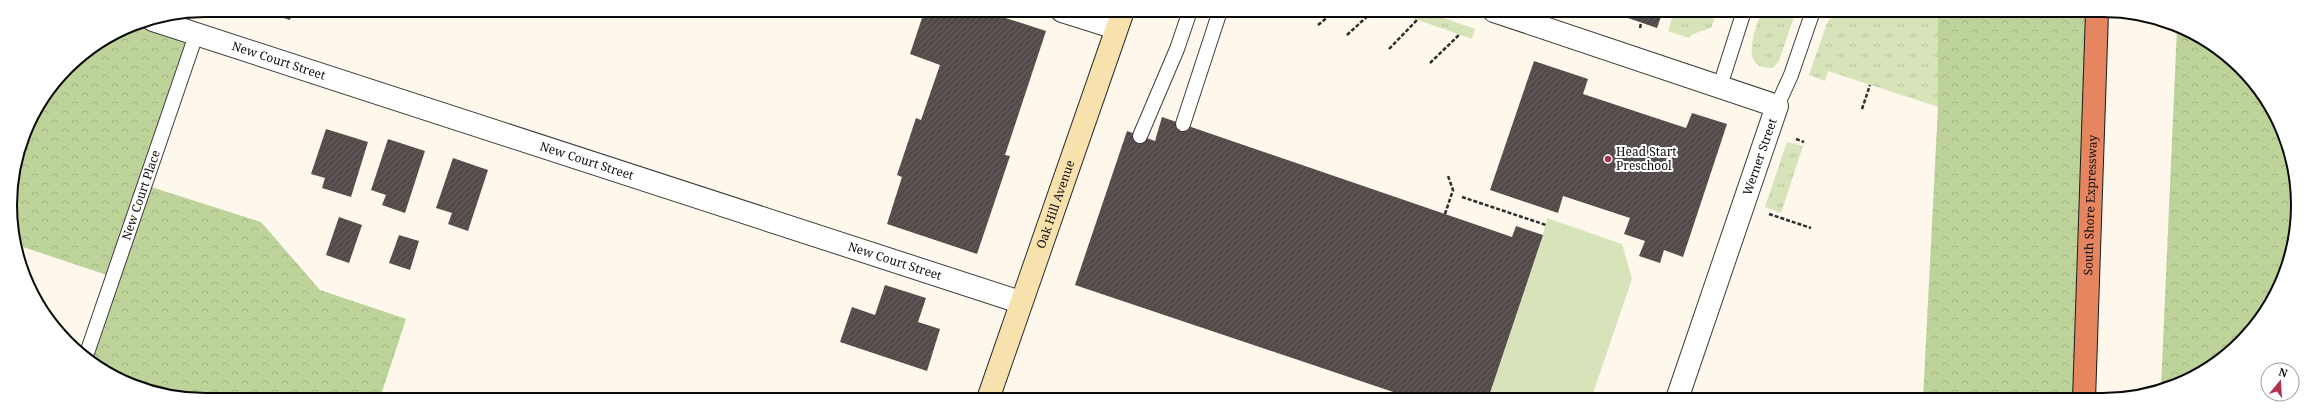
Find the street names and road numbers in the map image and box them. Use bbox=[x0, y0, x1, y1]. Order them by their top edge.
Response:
street label: New Court Street bbox=[230, 37, 328, 84]
street label: Werner Street bbox=[1738, 116, 1781, 198]
street label: South Shore Expressway bbox=[2079, 134, 2101, 276]
street label: New Court Street bbox=[538, 137, 636, 184]
street label: New Court Place bbox=[117, 148, 164, 242]
street label: Oak Hill Avenue bbox=[1032, 158, 1078, 251]
street label: New Court Street bbox=[846, 238, 944, 284]

